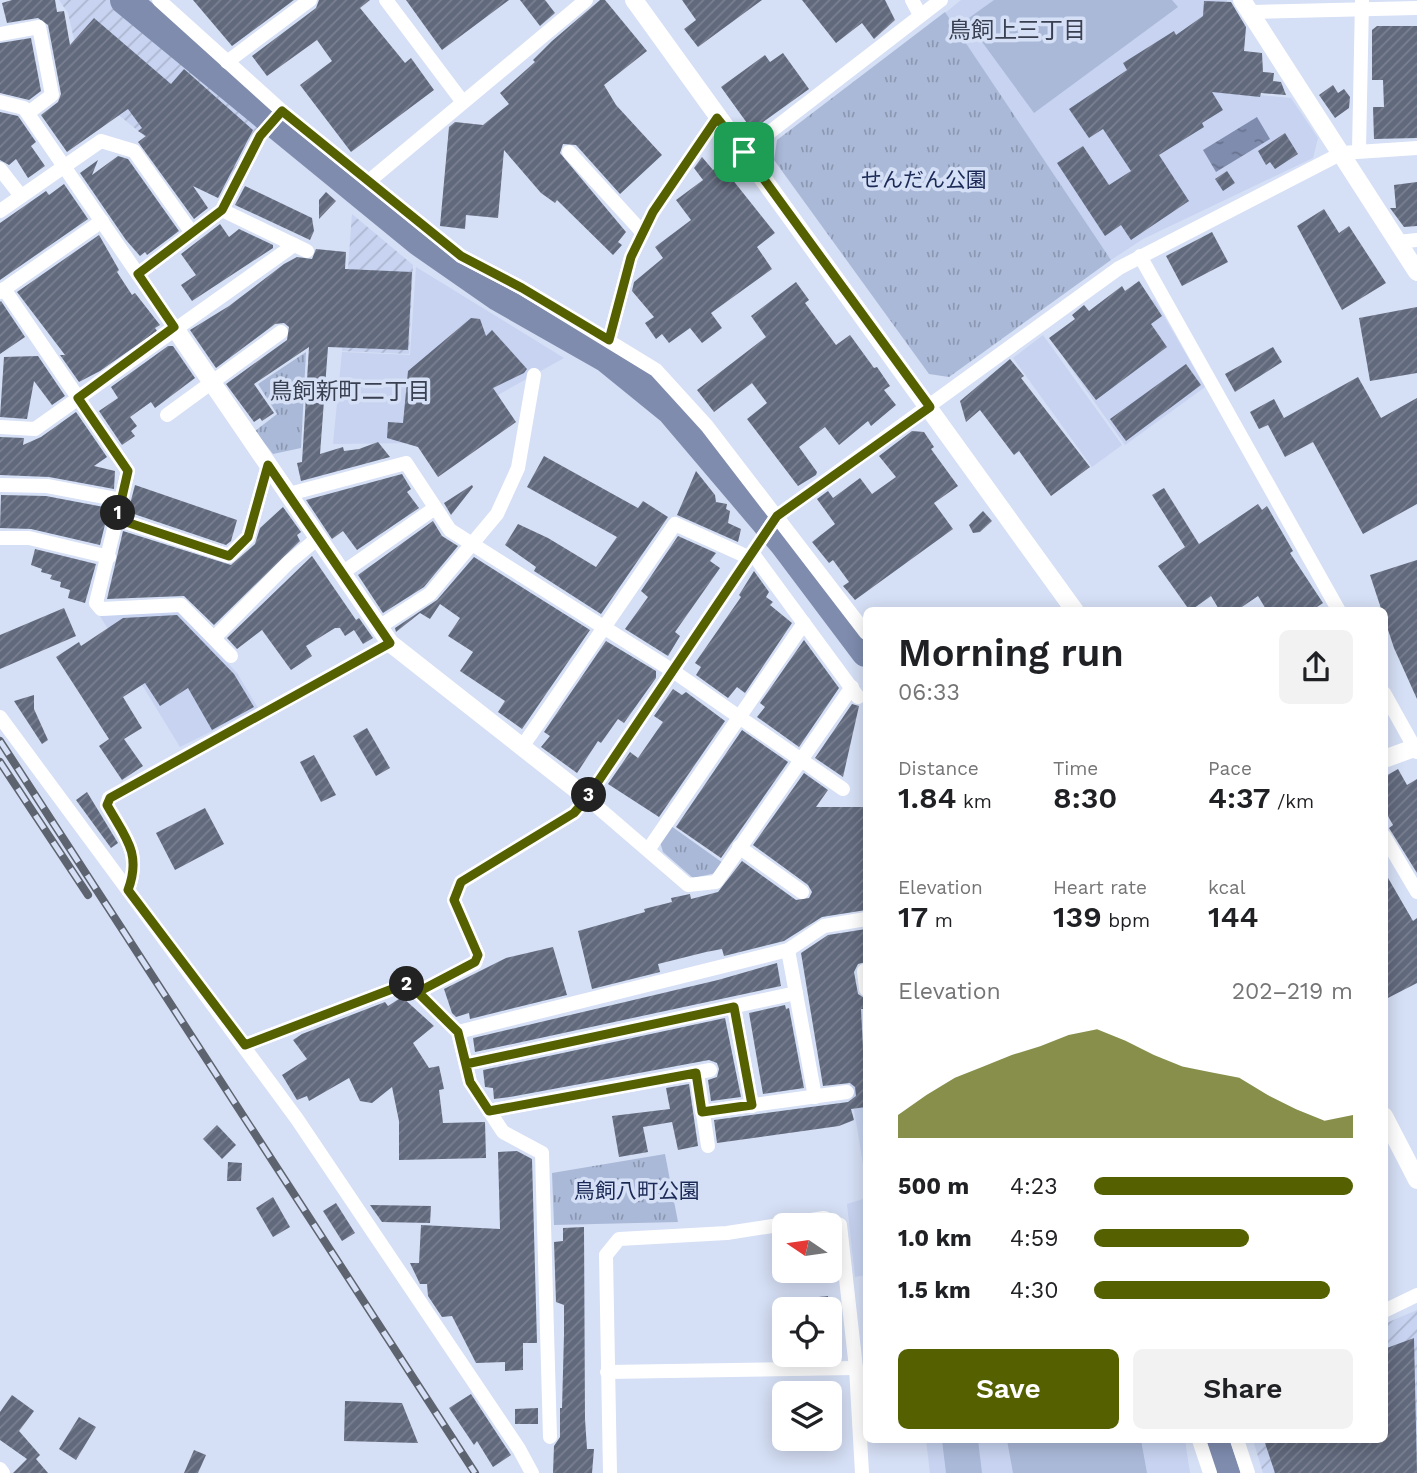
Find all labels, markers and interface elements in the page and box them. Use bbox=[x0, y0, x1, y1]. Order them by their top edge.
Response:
district label: 鳥飼上三丁目 bbox=[948, 17, 1086, 44]
pin bbox=[714, 122, 774, 182]
icon: arrive bbox=[725, 133, 763, 171]
park label: せんだん公園 bbox=[861, 167, 987, 192]
district label: 鳥飼新町二丁目 bbox=[270, 378, 431, 405]
pin: 1 bbox=[100, 496, 136, 530]
text: 1 bbox=[113, 501, 122, 524]
button: share bbox=[1279, 630, 1353, 704]
text: Morning run bbox=[898, 631, 1124, 675]
text: 06:33 bbox=[898, 679, 960, 706]
text: Distance bbox=[898, 757, 979, 780]
text: Time bbox=[1053, 757, 1098, 780]
text: Pace bbox=[1208, 757, 1252, 780]
pin: 3 bbox=[572, 778, 606, 812]
text: 1.84 bbox=[898, 780, 957, 815]
text: 8:30 bbox=[1053, 780, 1117, 815]
text: 4:37 bbox=[1208, 780, 1270, 815]
text: 3 bbox=[583, 783, 594, 806]
text: km bbox=[957, 790, 992, 813]
text: /km bbox=[1270, 790, 1314, 813]
text: Elevation bbox=[898, 876, 983, 899]
text: Heart rate bbox=[1053, 876, 1147, 899]
text: kcal bbox=[1208, 876, 1246, 899]
text: 17 bbox=[898, 899, 928, 934]
text: 139 bbox=[1053, 899, 1102, 934]
text: 144 bbox=[1208, 899, 1258, 934]
text: m bbox=[928, 909, 953, 932]
text: bpm bbox=[1102, 909, 1150, 932]
pin: 2 bbox=[390, 967, 424, 1002]
text: 2 bbox=[401, 972, 412, 995]
text: Elevation bbox=[898, 978, 1001, 1005]
text: 202–219 m bbox=[1232, 978, 1353, 1005]
text: 500 m bbox=[898, 1173, 969, 1200]
text: 4:23 bbox=[1010, 1173, 1058, 1200]
park label: 鳥飼八町公園 bbox=[574, 1178, 700, 1203]
north arrow bbox=[772, 1213, 842, 1283]
map controls bbox=[772, 1213, 842, 1451]
text: 1.0 km bbox=[898, 1225, 972, 1252]
text: 4:59 bbox=[1010, 1225, 1058, 1252]
text: 1.5 km bbox=[898, 1277, 971, 1304]
text: 4:30 bbox=[1010, 1277, 1059, 1304]
button: locate bbox=[772, 1297, 842, 1367]
button: Save bbox=[898, 1349, 1119, 1429]
button: Share bbox=[1133, 1349, 1353, 1429]
button: layers bbox=[772, 1381, 842, 1451]

